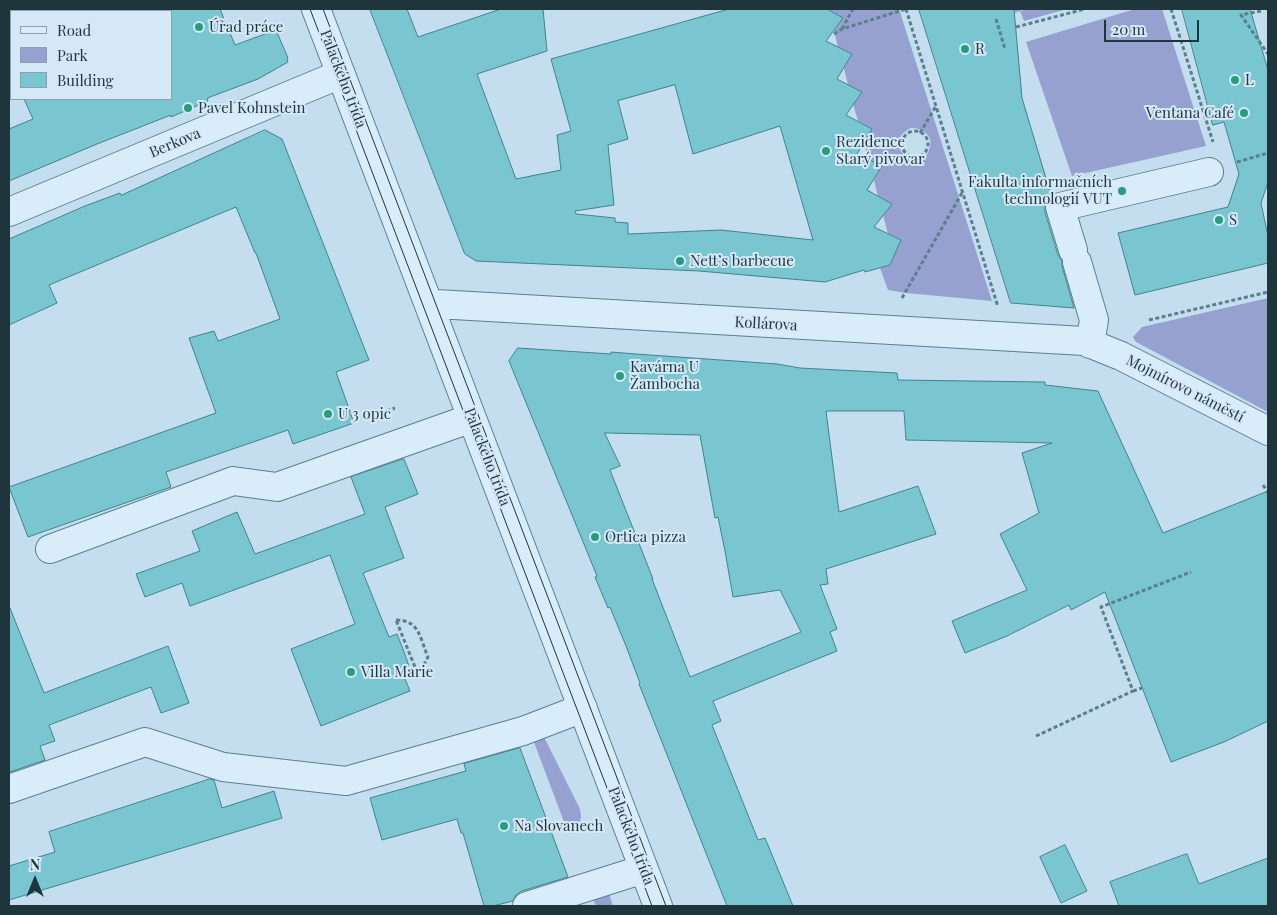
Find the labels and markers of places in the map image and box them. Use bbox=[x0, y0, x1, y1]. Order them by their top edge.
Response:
place label: Úřad práce bbox=[209, 18, 283, 36]
marker: Úřad práce bbox=[193, 21, 205, 33]
place label: R bbox=[975, 40, 985, 58]
marker: R bbox=[959, 43, 971, 55]
place label: L bbox=[1245, 71, 1254, 89]
marker: L bbox=[1229, 74, 1241, 86]
place label: Pavel Kohnstein bbox=[198, 99, 306, 117]
marker: Pavel Kohnstein bbox=[182, 102, 194, 114]
place label: Ventana Café bbox=[1146, 104, 1234, 122]
marker: Ventana Café bbox=[1238, 107, 1250, 119]
place label: Rezidence Starý pivovar bbox=[836, 133, 925, 168]
marker: Rezidence Starý pivovar bbox=[820, 145, 832, 157]
place label: Fakulta informačních technologií VUT bbox=[968, 173, 1112, 208]
marker: Fakulta informačních technologií VUT bbox=[1116, 185, 1128, 197]
place label: S bbox=[1229, 211, 1237, 229]
marker: S bbox=[1213, 214, 1225, 226]
place label: Nett’s barbecue bbox=[690, 252, 794, 270]
marker: Nett’s barbecue bbox=[674, 255, 686, 267]
place label: Kavárna U Žambocha bbox=[630, 358, 700, 393]
marker: Kavárna U Žambocha bbox=[614, 370, 626, 382]
place label: U 3 opic bbox=[338, 405, 391, 423]
marker: U 3 opic bbox=[322, 408, 334, 420]
place label: Ortica pizza bbox=[605, 528, 686, 546]
marker: Ortica pizza bbox=[589, 531, 601, 543]
place label: Villa Marie bbox=[361, 663, 433, 681]
marker: Villa Marie bbox=[345, 666, 357, 678]
place label: Na Slovanech bbox=[514, 817, 603, 835]
marker: Na Slovanech bbox=[498, 820, 510, 832]

